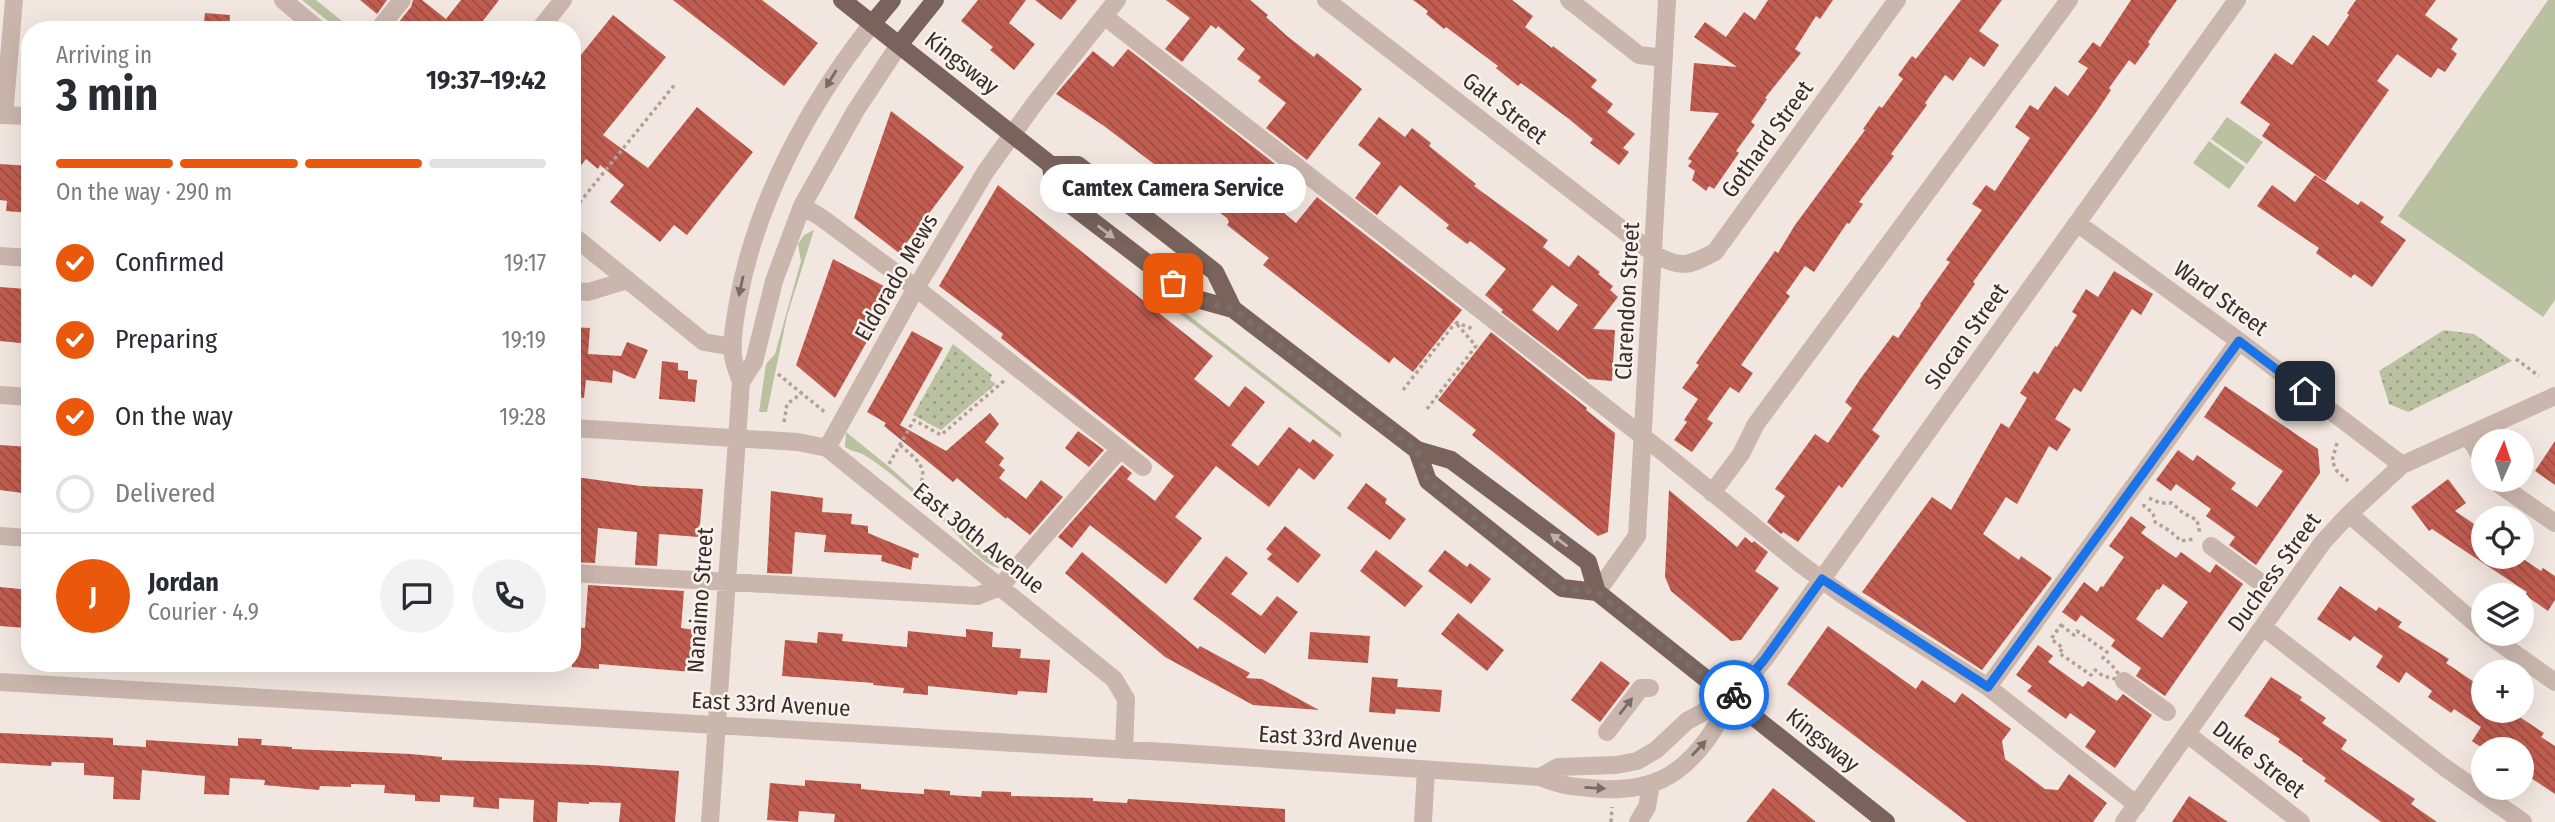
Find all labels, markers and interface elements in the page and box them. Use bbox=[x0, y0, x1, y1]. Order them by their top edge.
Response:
street label: Kingsway bbox=[919, 25, 1005, 101]
text: Arriving in bbox=[56, 41, 152, 69]
text: 19:37–19:42 bbox=[426, 65, 546, 96]
street label: Galt Street bbox=[1457, 66, 1553, 150]
text: 3 min bbox=[56, 67, 158, 122]
one-way arrow bbox=[825, 69, 838, 88]
street label: Gothard Street bbox=[1715, 75, 1819, 203]
callout: Camtex Camera Service bbox=[1040, 164, 1306, 213]
text: Camtex Camera Service bbox=[1062, 174, 1284, 202]
text: On the way · 290 m bbox=[56, 178, 232, 206]
street label: Eldorado Mews bbox=[848, 208, 944, 346]
street label: Clarendon Street bbox=[1609, 221, 1645, 381]
one-way arrow bbox=[1097, 225, 1116, 239]
icon: check bbox=[56, 244, 94, 282]
text: Confirmed bbox=[115, 247, 225, 278]
text: 19:17 bbox=[504, 249, 546, 277]
pin bbox=[1143, 253, 1203, 313]
street label: Ward Street bbox=[2168, 254, 2274, 342]
icon: bag bbox=[1154, 264, 1192, 302]
one-way arrow bbox=[736, 275, 747, 297]
street label: Slocan Street bbox=[1918, 277, 2014, 395]
icon: check bbox=[56, 321, 94, 359]
text: Preparing bbox=[115, 324, 217, 355]
text: 19:19 bbox=[502, 326, 546, 354]
pin bbox=[2275, 361, 2335, 421]
icon: home bbox=[2286, 372, 2324, 410]
icon: check bbox=[56, 398, 94, 436]
text: On the way bbox=[115, 401, 233, 432]
text: 19:28 bbox=[499, 403, 546, 431]
north arrow bbox=[2471, 429, 2534, 492]
map controls bbox=[2471, 429, 2534, 800]
street label: East 30th Avenue bbox=[908, 476, 1050, 600]
text: Delivered bbox=[115, 478, 216, 509]
button: locate bbox=[2471, 506, 2534, 569]
street label: Duchess Street bbox=[2222, 507, 2327, 637]
street label: Nanaimo Street bbox=[681, 526, 719, 674]
one-way arrow bbox=[1550, 533, 1568, 547]
button: chat bbox=[380, 559, 454, 633]
button: phone bbox=[472, 559, 546, 633]
text: Jordan bbox=[148, 567, 219, 598]
text: J bbox=[89, 581, 97, 612]
button: layers bbox=[2471, 583, 2534, 646]
text: Courier · 4.9 bbox=[148, 598, 259, 626]
courier bbox=[1699, 660, 1769, 730]
button: + bbox=[2471, 660, 2534, 723]
icon: bike bbox=[1715, 676, 1753, 714]
street label: East 33rd Avenue bbox=[691, 686, 851, 722]
one-way arrow bbox=[1619, 697, 1634, 715]
street label: Kingsway bbox=[1781, 702, 1866, 779]
street label: Duke Street bbox=[2207, 714, 2311, 804]
street label: East 33rd Avenue bbox=[1258, 719, 1418, 759]
button: − bbox=[2471, 737, 2534, 800]
one-way arrow bbox=[1690, 740, 1706, 757]
one-way arrow bbox=[1584, 783, 1606, 794]

